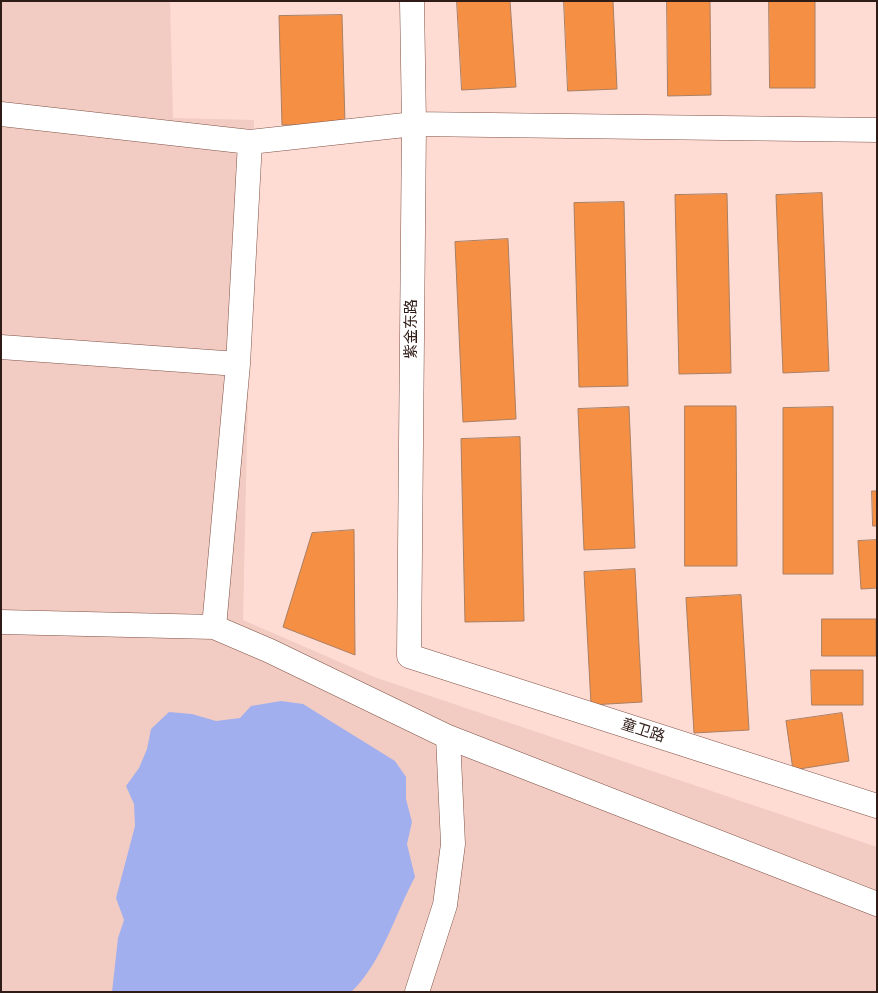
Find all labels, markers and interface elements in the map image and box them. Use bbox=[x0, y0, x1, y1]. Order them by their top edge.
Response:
street label: 紫金东路 bbox=[403, 299, 421, 359]
street label: 童卫路 bbox=[619, 715, 667, 747]

